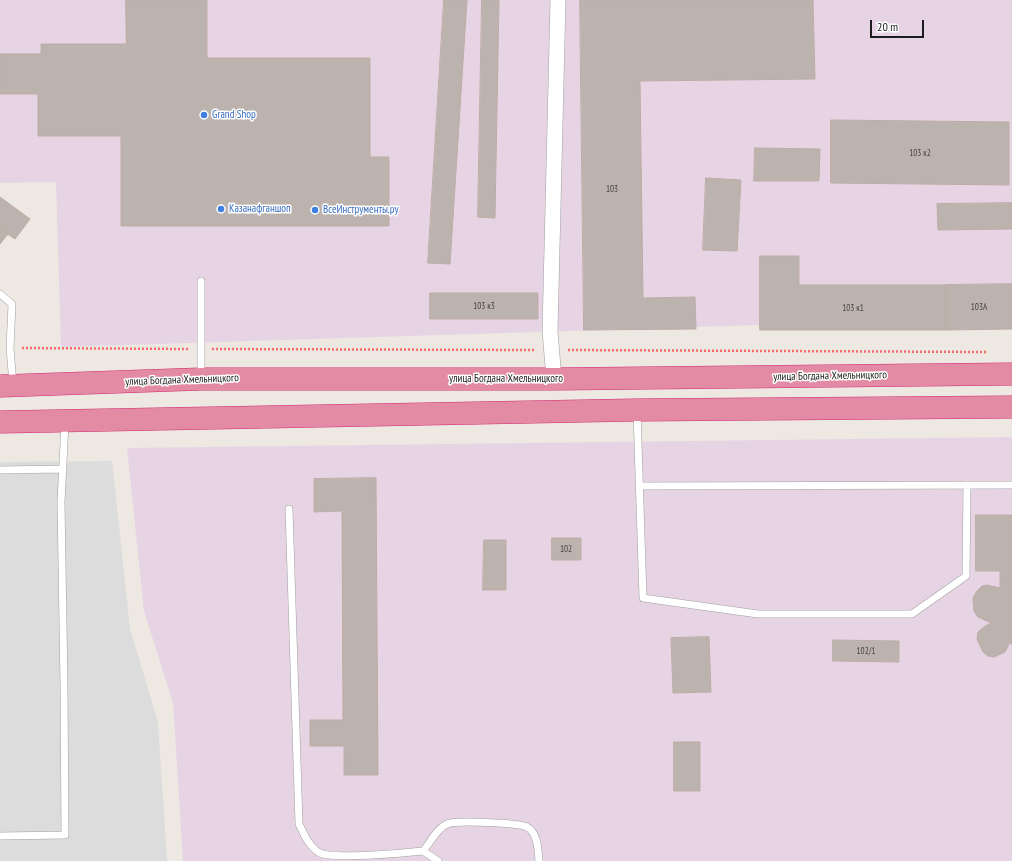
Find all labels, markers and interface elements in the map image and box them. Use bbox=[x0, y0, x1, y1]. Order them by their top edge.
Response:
scale bar bbox=[872, 12, 926, 38]
text: 20 m bbox=[877, 19, 898, 34]
place label: Grand Shop bbox=[212, 108, 256, 122]
marker: Grand Shop bbox=[199, 110, 209, 120]
house number: 103 к2 bbox=[909, 148, 931, 158]
house number: 103 bbox=[606, 184, 618, 194]
place label: Казанафганшоп bbox=[229, 202, 291, 216]
place label: ВсеИнструменты.ру bbox=[323, 203, 399, 217]
marker: Казанафганшоп bbox=[216, 204, 226, 214]
marker: ВсеИнструменты.ру bbox=[310, 205, 320, 215]
house number: 103 к3 bbox=[473, 301, 495, 311]
house number: 103А bbox=[971, 302, 987, 312]
house number: 103 к1 bbox=[842, 303, 864, 313]
street label: улица Богдана Хмельницкого bbox=[773, 368, 887, 384]
street label: улица Богдана Хмельницкого bbox=[125, 371, 239, 389]
street label: улица Богдана Хмельницкого bbox=[449, 372, 563, 386]
house number: 102 bbox=[560, 544, 572, 554]
house number: 102/1 bbox=[857, 646, 875, 656]

